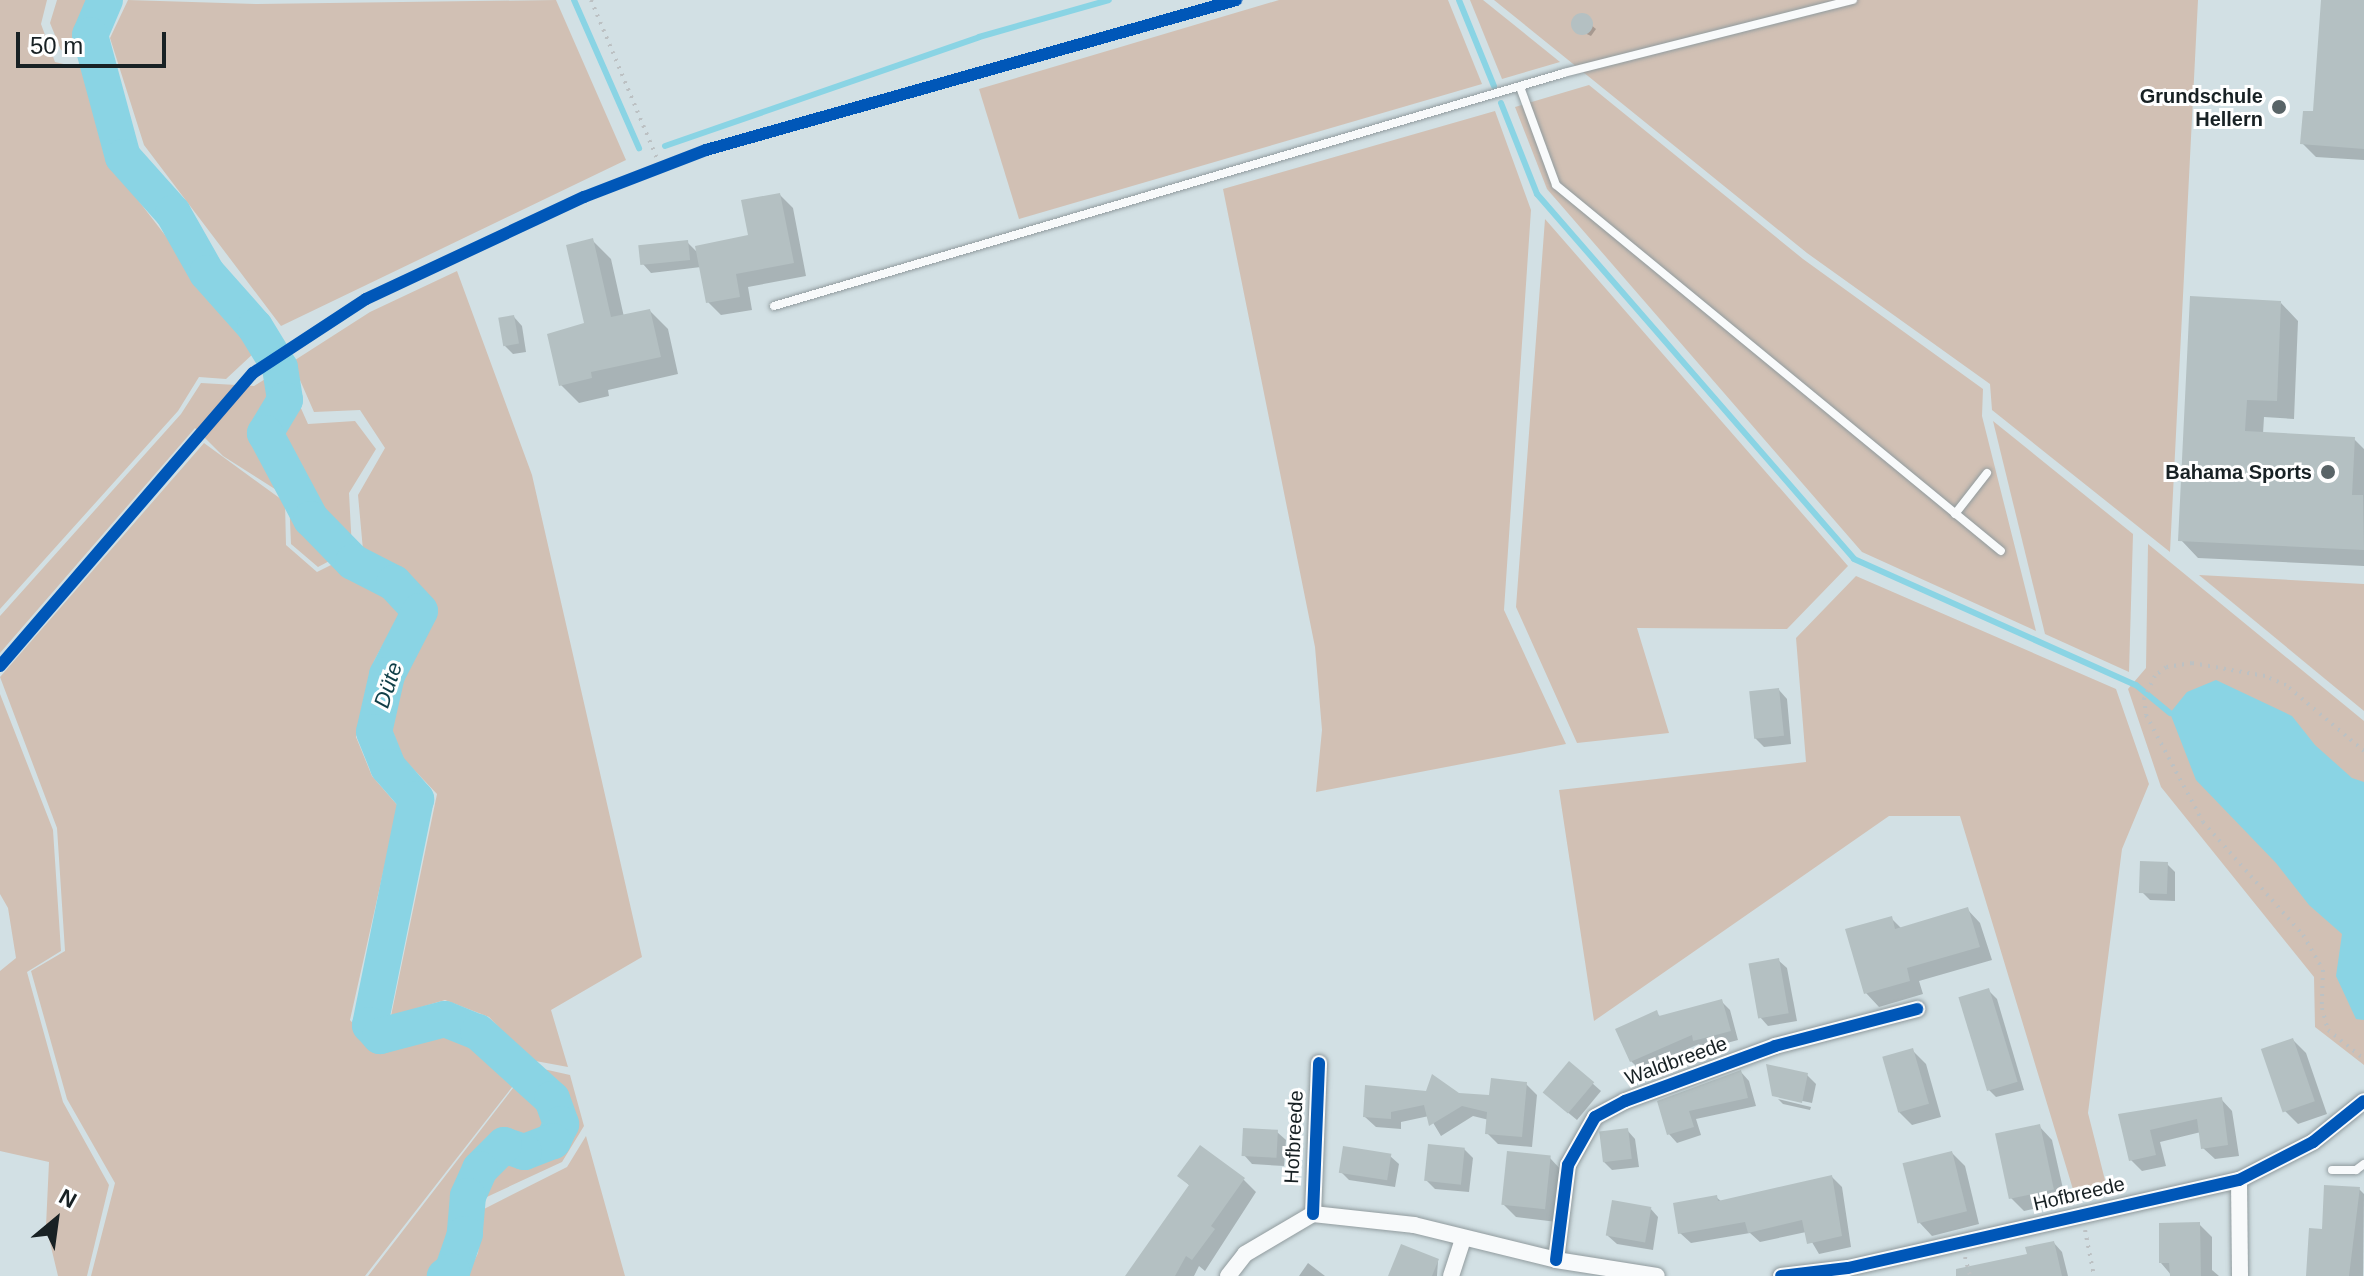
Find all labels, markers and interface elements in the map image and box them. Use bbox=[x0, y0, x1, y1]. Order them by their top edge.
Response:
scale bar bbox=[20, 16, 170, 66]
text: 50 m bbox=[30, 32, 83, 59]
place label: Grundschule Hellern bbox=[2140, 84, 2263, 131]
marker: Grundschule Hellern bbox=[2270, 98, 2288, 116]
place label: Bahama Sports bbox=[2165, 460, 2312, 484]
marker: Bahama Sports bbox=[2319, 463, 2337, 481]
water label: Düte bbox=[368, 659, 408, 711]
street label: Waldbreede bbox=[1622, 1031, 1730, 1091]
street label: Hofbreede bbox=[1280, 1090, 1308, 1184]
street label: Hofbreede bbox=[2031, 1172, 2127, 1216]
north arrow bbox=[16, 1180, 96, 1260]
text: N bbox=[55, 1184, 81, 1213]

